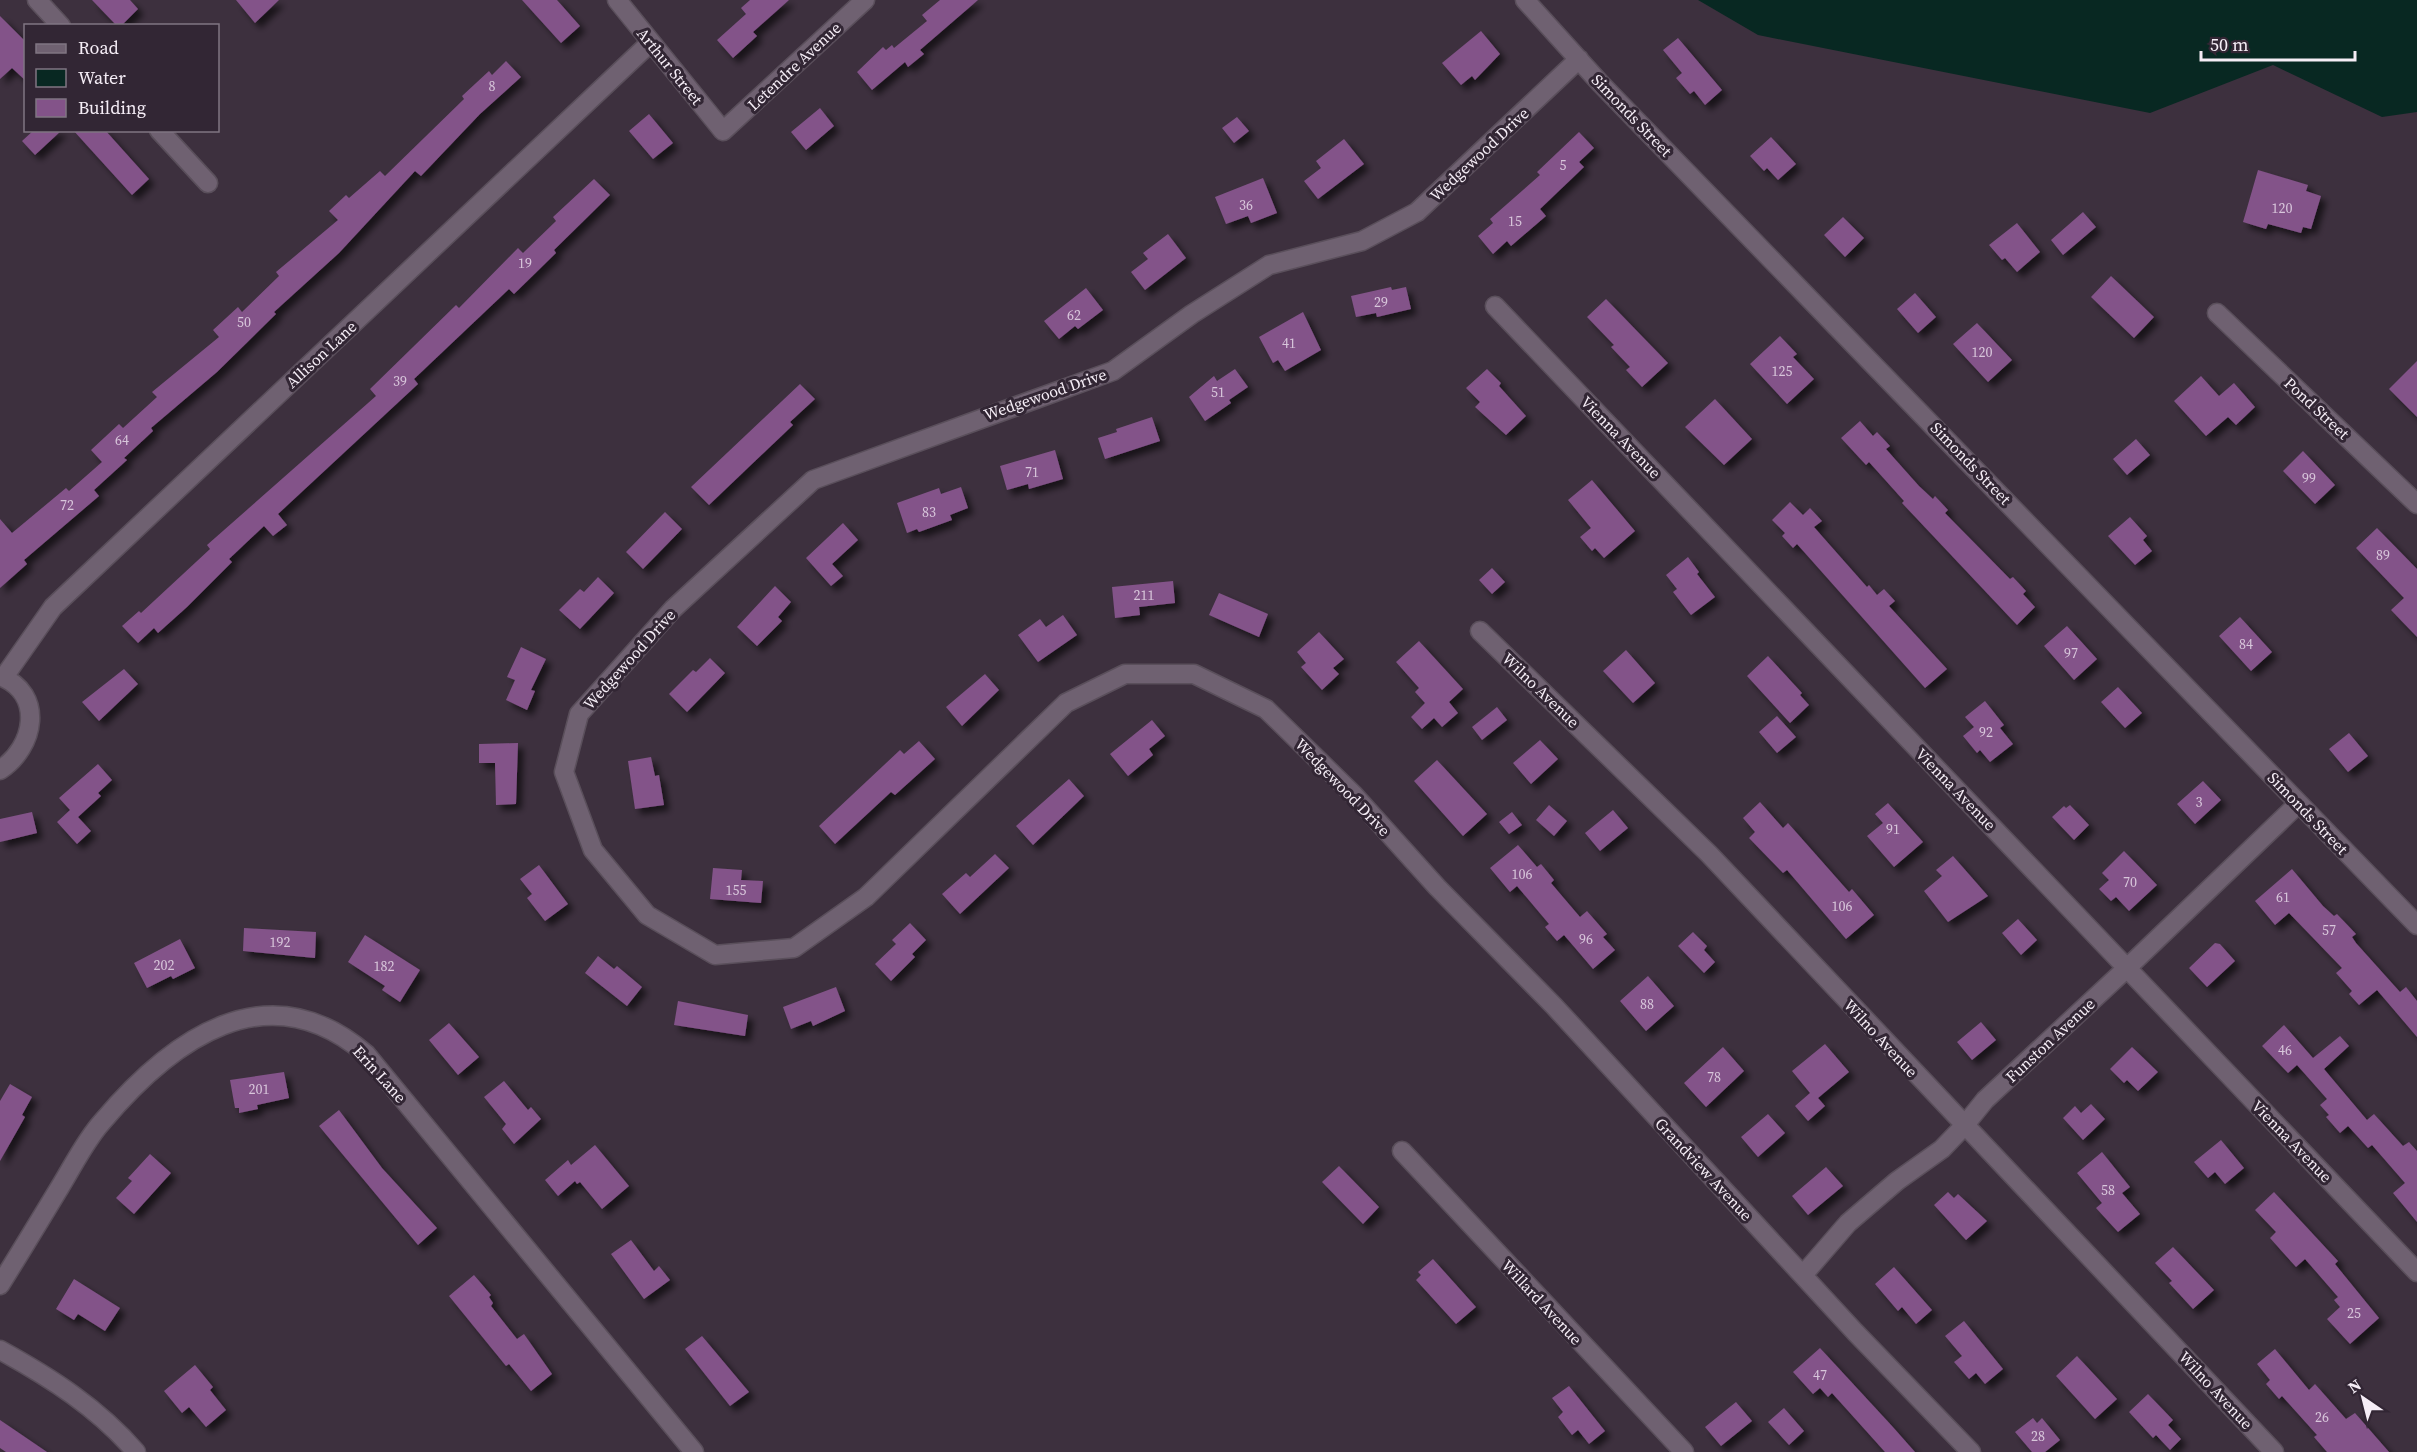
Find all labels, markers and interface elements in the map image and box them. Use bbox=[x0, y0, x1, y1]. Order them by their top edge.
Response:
street label: Letendre Avenue bbox=[742, 17, 846, 115]
street label: Arthur Street bbox=[632, 23, 709, 110]
legend bbox=[24, 24, 219, 132]
scale bar bbox=[2201, 24, 2356, 62]
text: 50 m bbox=[2210, 32, 2248, 57]
text: Road bbox=[78, 35, 119, 60]
text: Water bbox=[78, 65, 126, 90]
street label: Simonds Street bbox=[1587, 69, 1678, 162]
house number: 8 bbox=[489, 76, 496, 96]
text: Building bbox=[78, 95, 146, 120]
street label: Wedgewood Drive bbox=[1425, 102, 1533, 206]
house number: 5 bbox=[1560, 155, 1567, 175]
house number: 36 bbox=[1239, 195, 1253, 215]
house number: 120 bbox=[2272, 198, 2293, 218]
house number: 15 bbox=[1508, 211, 1522, 231]
house number: 19 bbox=[518, 253, 532, 273]
house number: 29 bbox=[1374, 292, 1388, 312]
house number: 62 bbox=[1067, 305, 1081, 325]
house number: 50 bbox=[237, 312, 251, 332]
street label: Allison Lane bbox=[281, 315, 361, 393]
house number: 41 bbox=[1282, 333, 1296, 353]
house number: 120 bbox=[1972, 342, 1993, 362]
house number: 125 bbox=[1772, 361, 1793, 381]
street label: Wedgewood Drive bbox=[981, 363, 1109, 425]
house number: 39 bbox=[393, 371, 407, 391]
street label: Pond Street bbox=[2280, 372, 2355, 444]
house number: 51 bbox=[1211, 382, 1225, 402]
street label: Vienna Avenue bbox=[1576, 391, 1666, 483]
street label: Simonds Street bbox=[1926, 417, 2017, 510]
house number: 64 bbox=[115, 430, 129, 450]
house number: 71 bbox=[1025, 462, 1039, 482]
house number: 99 bbox=[2302, 468, 2316, 488]
house number: 72 bbox=[60, 495, 74, 515]
house number: 83 bbox=[922, 502, 936, 522]
house number: 89 bbox=[2376, 545, 2390, 565]
house number: 211 bbox=[1134, 585, 1155, 605]
street label: Wedgewood Drive bbox=[578, 604, 680, 714]
house number: 84 bbox=[2239, 634, 2253, 654]
house number: 97 bbox=[2064, 643, 2078, 663]
street label: Wilno Avenue bbox=[1498, 648, 1584, 732]
house number: 92 bbox=[1979, 722, 1993, 742]
street label: Wedgewood Drive bbox=[1291, 733, 1395, 841]
street label: Vienna Avenue bbox=[1911, 743, 2001, 835]
street label: Simonds Street bbox=[2263, 767, 2354, 860]
house number: 3 bbox=[2196, 792, 2203, 812]
house number: 91 bbox=[1886, 819, 1900, 839]
house number: 106 bbox=[1512, 864, 1533, 884]
house number: 70 bbox=[2123, 872, 2137, 892]
house number: 155 bbox=[726, 880, 747, 900]
house number: 61 bbox=[2276, 887, 2290, 907]
house number: 106 bbox=[1832, 896, 1853, 916]
house number: 57 bbox=[2322, 920, 2336, 940]
house number: 96 bbox=[1579, 929, 1593, 949]
house number: 192 bbox=[270, 932, 291, 952]
house number: 202 bbox=[154, 955, 175, 975]
house number: 182 bbox=[374, 956, 395, 976]
street label: Funston Avenue bbox=[2001, 993, 2099, 1087]
house number: 88 bbox=[1640, 994, 1654, 1014]
street label: Wilno Avenue bbox=[1839, 994, 1923, 1082]
house number: 46 bbox=[2278, 1040, 2292, 1060]
street label: Erin Lane bbox=[348, 1041, 412, 1107]
house number: 78 bbox=[1707, 1067, 1721, 1087]
house number: 201 bbox=[249, 1079, 270, 1099]
street label: Vienna Avenue bbox=[2247, 1095, 2337, 1187]
street label: Grandview Avenue bbox=[1650, 1113, 1758, 1225]
house number: 58 bbox=[2101, 1180, 2115, 1200]
street label: Willard Avenue bbox=[1497, 1255, 1587, 1349]
house number: 25 bbox=[2347, 1303, 2361, 1323]
street label: Wilno Avenue bbox=[2174, 1346, 2258, 1434]
house number: 47 bbox=[1813, 1365, 1827, 1385]
north arrow bbox=[2333, 1368, 2393, 1428]
text: N bbox=[2343, 1373, 2366, 1398]
house number: 26 bbox=[2315, 1407, 2329, 1427]
house number: 28 bbox=[2031, 1426, 2045, 1446]

